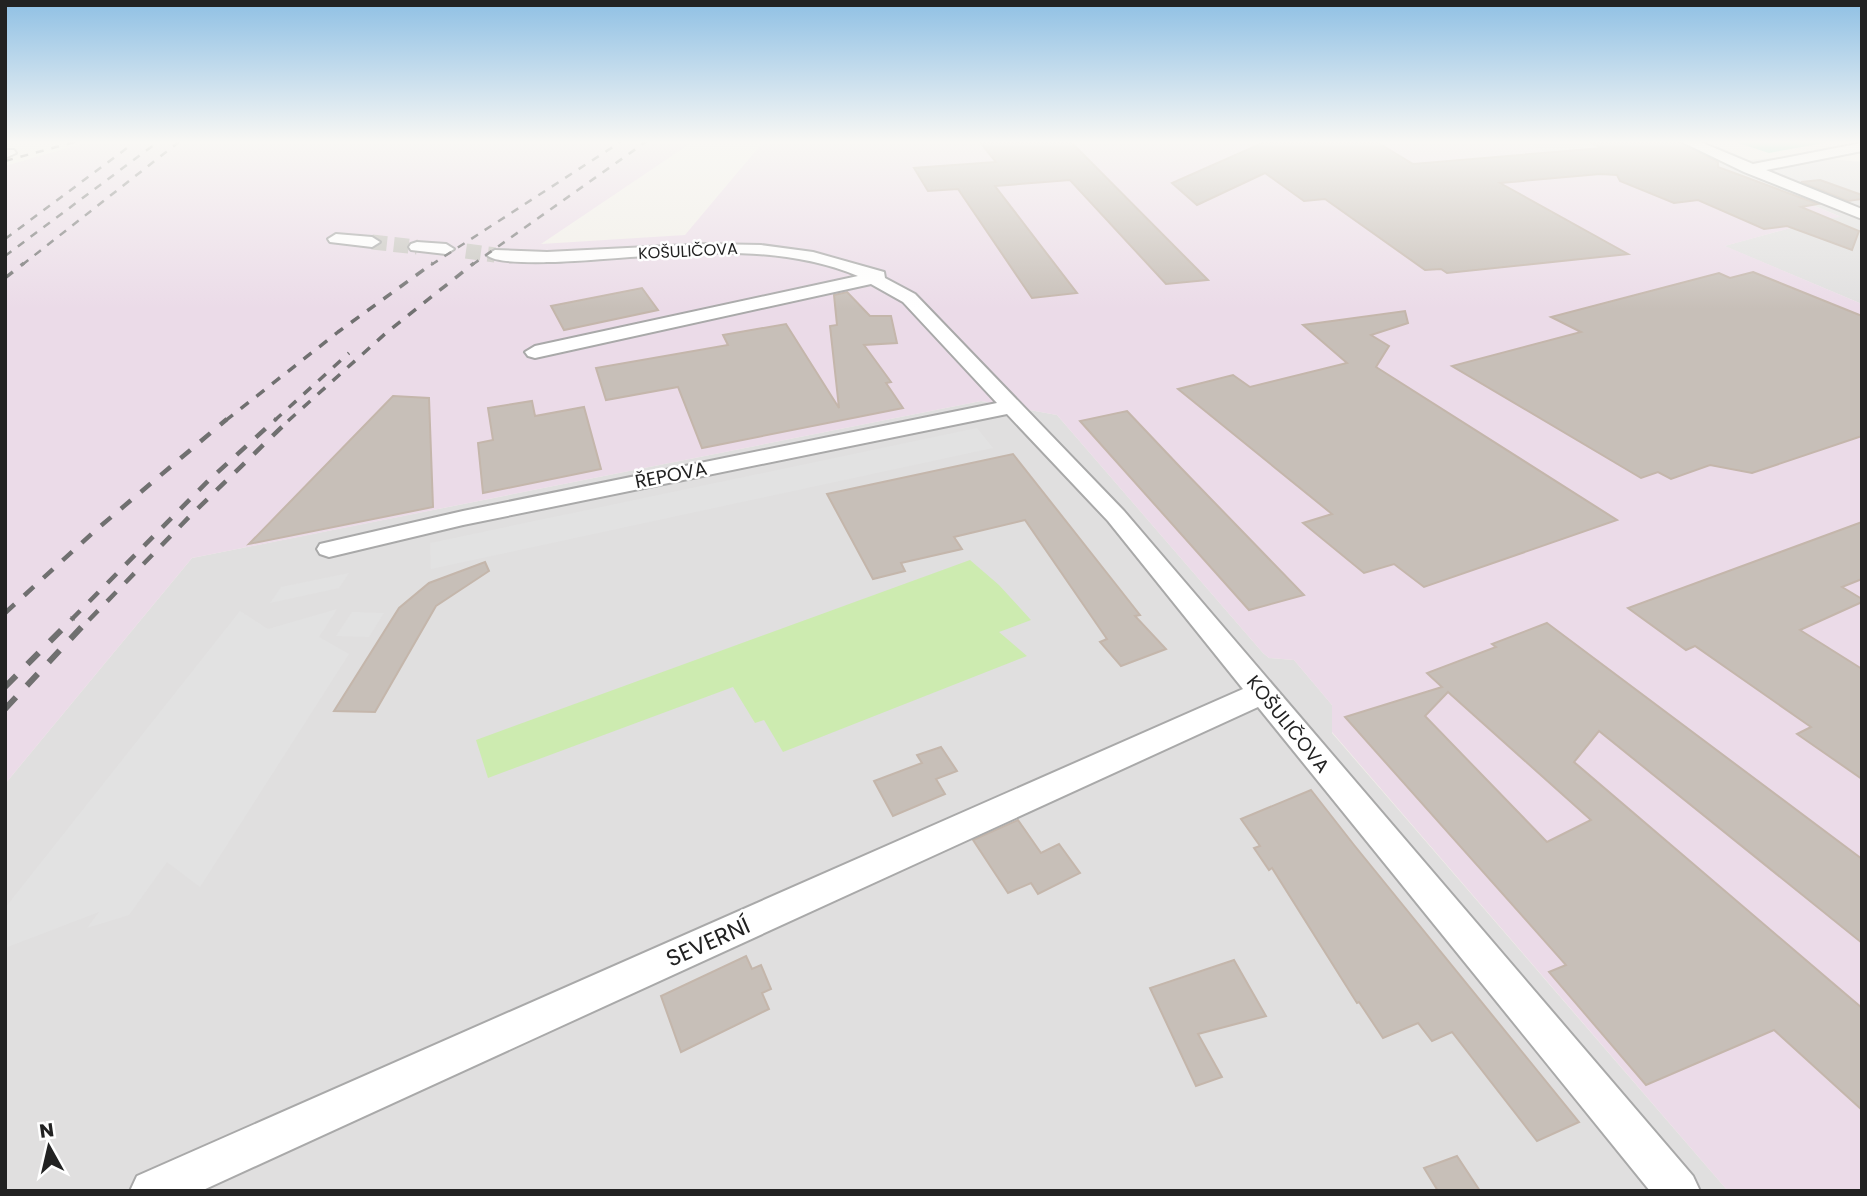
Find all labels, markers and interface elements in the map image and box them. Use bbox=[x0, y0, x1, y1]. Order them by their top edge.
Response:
street label: KOŠULIČOVA bbox=[638, 237, 739, 265]
street label: ŘEPOVA bbox=[633, 455, 710, 495]
street label: KOŠULIČOVA bbox=[1240, 669, 1336, 779]
street label: SEVERNÍ bbox=[661, 909, 755, 975]
north arrow bbox=[14, 1112, 84, 1182]
text: N bbox=[38, 1116, 56, 1145]

